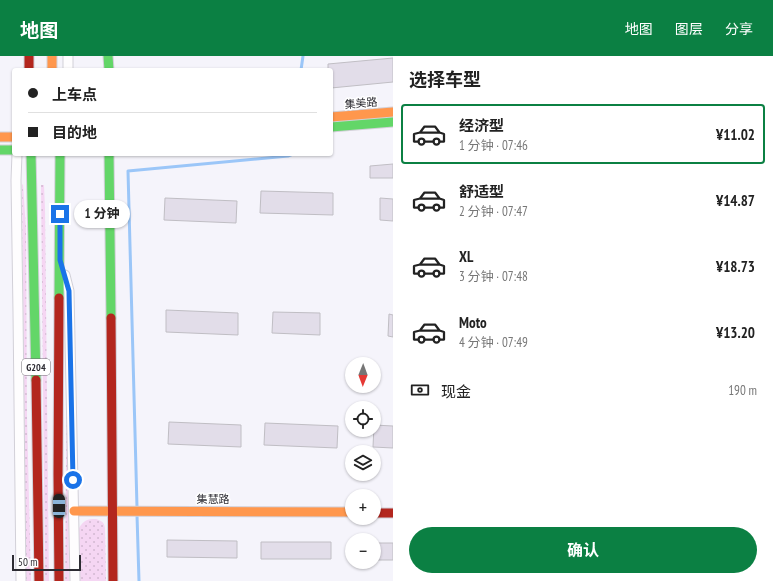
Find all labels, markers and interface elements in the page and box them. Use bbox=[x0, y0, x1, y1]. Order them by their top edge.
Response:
text: 地图 bbox=[20, 18, 58, 42]
text: 地图 bbox=[625, 20, 653, 38]
text: 图层 bbox=[675, 20, 703, 38]
text: 分享 bbox=[725, 20, 753, 38]
text: 选择车型 bbox=[409, 68, 481, 91]
text: 上车点 bbox=[52, 85, 97, 104]
street label: 集美路 bbox=[344, 95, 378, 111]
icon: car bbox=[411, 116, 447, 152]
text: 经济型 bbox=[459, 116, 504, 135]
text: 目的地 bbox=[52, 123, 97, 142]
text: ¥11.02 bbox=[716, 125, 755, 144]
text: 1 分钟 · 07:46 bbox=[459, 137, 528, 154]
icon: car bbox=[411, 182, 447, 218]
text: 舒适型 bbox=[459, 182, 504, 201]
text: ¥14.87 bbox=[716, 191, 755, 210]
callout: 1 分钟 bbox=[74, 200, 130, 228]
text: 2 分钟 · 07:47 bbox=[459, 203, 528, 220]
route end bbox=[51, 205, 69, 223]
text: 1 分钟 bbox=[85, 205, 119, 222]
text: XL bbox=[459, 247, 473, 266]
icon: car bbox=[411, 248, 447, 284]
text: ¥18.73 bbox=[716, 257, 755, 276]
text: 3 分钟 · 07:48 bbox=[459, 268, 528, 285]
text: Moto bbox=[459, 313, 487, 332]
icon: car bbox=[411, 314, 447, 350]
text: ¥13.20 bbox=[716, 323, 755, 342]
text: 4 分钟 · 07:49 bbox=[459, 334, 528, 351]
north arrow bbox=[345, 357, 381, 393]
map controls bbox=[345, 357, 381, 569]
road number: G204 bbox=[22, 359, 50, 375]
icon: cash bbox=[409, 379, 431, 401]
text: 现金 bbox=[441, 382, 471, 401]
text: 190 m bbox=[728, 382, 757, 399]
button: locate bbox=[345, 401, 381, 437]
button: layers bbox=[345, 445, 381, 481]
route start bbox=[64, 471, 82, 489]
button: + bbox=[345, 489, 381, 525]
street label: 集慧路 bbox=[197, 492, 230, 506]
car bbox=[53, 494, 65, 518]
button: 确认 bbox=[409, 527, 757, 573]
button: − bbox=[345, 533, 381, 569]
scale bar bbox=[12, 553, 81, 572]
text: 50 m bbox=[18, 555, 37, 569]

